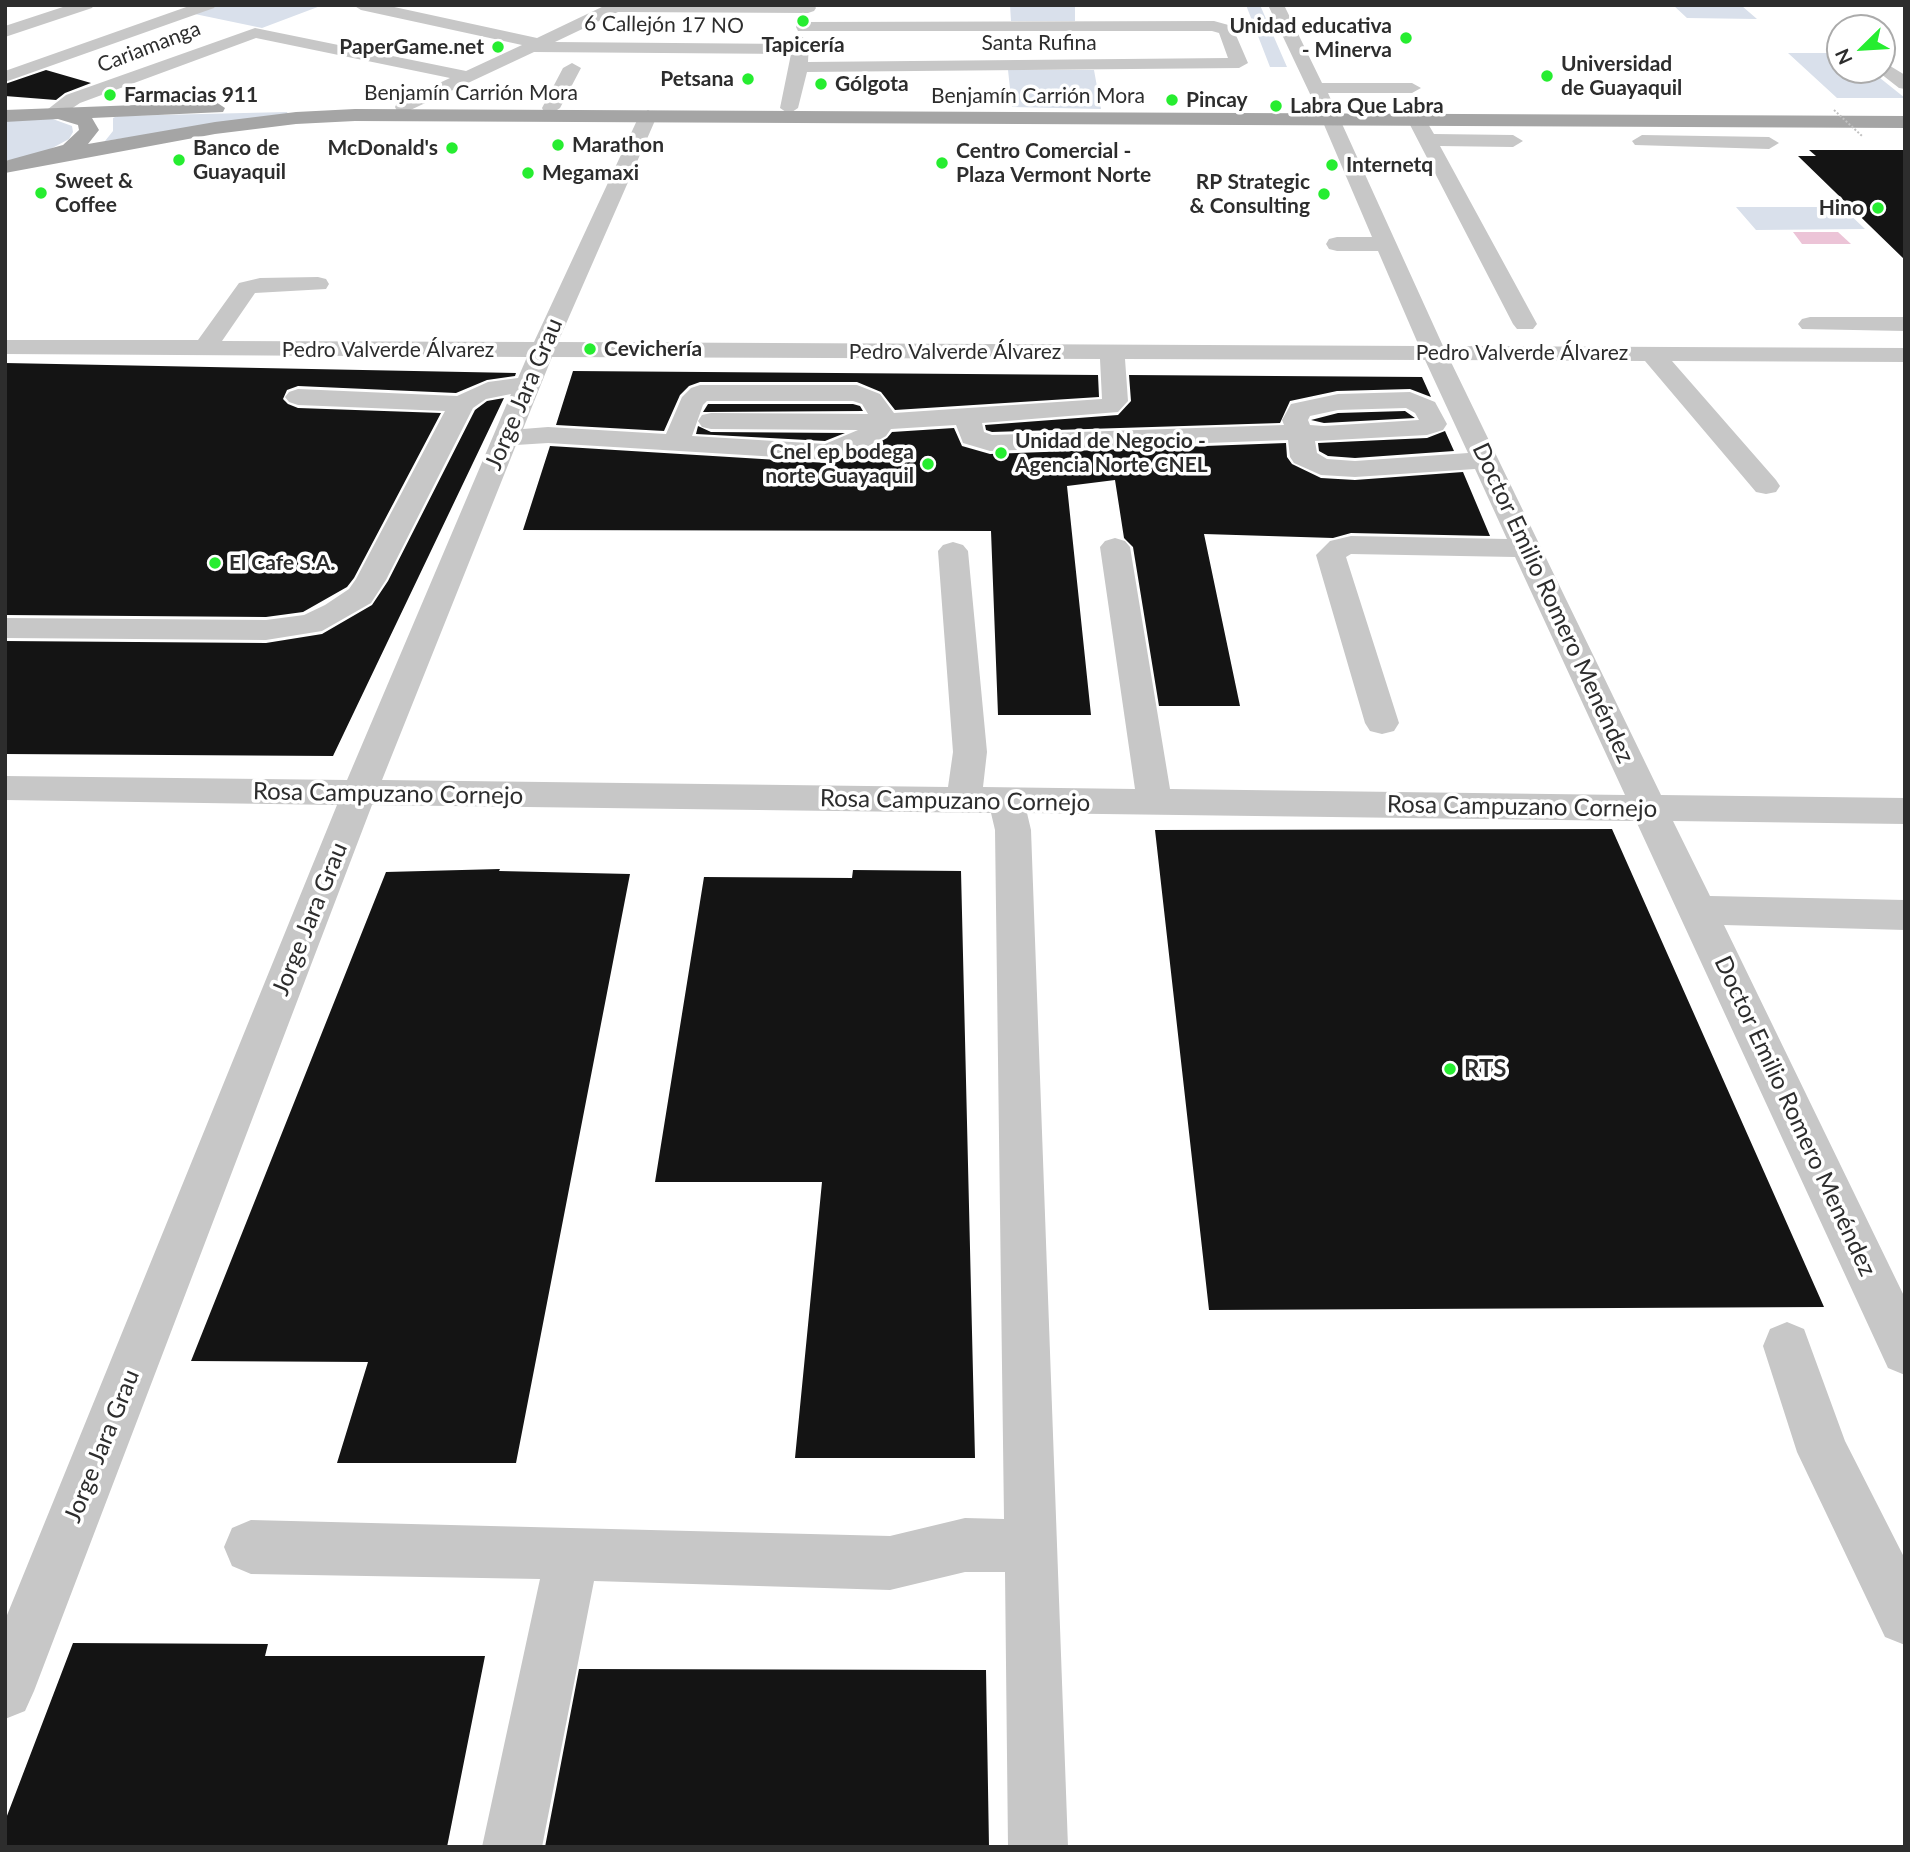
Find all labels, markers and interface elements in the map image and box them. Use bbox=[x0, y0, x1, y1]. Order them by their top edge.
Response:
street label: 6 Callejón 17 NO bbox=[584, 11, 744, 39]
marker: Tapicería bbox=[795, 13, 811, 29]
place label: Unidad educativa - Minerva bbox=[1229, 13, 1392, 63]
north arrow bbox=[1826, 14, 1896, 84]
street label: Cariamanga bbox=[94, 16, 204, 78]
street label: Santa Rufina bbox=[981, 30, 1097, 56]
marker: Unidad educativa - Minerva bbox=[1398, 30, 1414, 46]
place label: Tapicería bbox=[761, 32, 845, 58]
place label: PaperGame.net bbox=[339, 34, 484, 60]
marker: PaperGame.net bbox=[490, 39, 506, 55]
text: N bbox=[1830, 46, 1857, 68]
place label: Universidad de Guayaquil bbox=[1561, 51, 1682, 101]
place label: Petsana bbox=[660, 66, 734, 92]
marker: Universidad de Guayaquil bbox=[1539, 68, 1555, 84]
marker: Petsana bbox=[740, 71, 756, 87]
place label: Gólgota bbox=[835, 71, 909, 97]
marker: Gólgota bbox=[813, 76, 829, 92]
street label: Benjamín Carrión Mora bbox=[364, 80, 578, 106]
place label: Farmacias 911 bbox=[124, 82, 258, 108]
street label: Benjamín Carrión Mora bbox=[931, 83, 1145, 109]
marker: Farmacias 911 bbox=[102, 87, 118, 103]
place label: Pincay bbox=[1186, 87, 1248, 113]
marker: Pincay bbox=[1164, 92, 1180, 108]
place label: Labra Que Labra bbox=[1290, 93, 1444, 119]
marker: Labra Que Labra bbox=[1268, 98, 1284, 114]
place label: Marathon bbox=[572, 132, 664, 158]
place label: Banco de Guayaquil bbox=[193, 135, 286, 185]
place label: McDonald's bbox=[327, 135, 438, 161]
marker: Marathon bbox=[550, 137, 566, 153]
place label: Centro Comercial - Plaza Vermont Norte bbox=[956, 138, 1151, 188]
marker: McDonald's bbox=[444, 140, 460, 156]
marker: Banco de Guayaquil bbox=[171, 152, 187, 168]
place label: Internetq bbox=[1346, 152, 1433, 178]
marker: Centro Comercial - Plaza Vermont Norte bbox=[934, 155, 950, 171]
marker: Internetq bbox=[1324, 157, 1340, 173]
place label: Megamaxi bbox=[542, 160, 639, 186]
marker: Megamaxi bbox=[520, 165, 536, 181]
place label: Sweet & Coffee bbox=[55, 168, 133, 218]
place label: RP Strategic & Consulting bbox=[1189, 169, 1310, 219]
marker: Sweet & Coffee bbox=[33, 185, 49, 201]
marker: RP Strategic & Consulting bbox=[1316, 186, 1332, 202]
place label: Hino bbox=[1819, 195, 1864, 221]
marker: Hino bbox=[1870, 200, 1886, 216]
street label: Jorge Jara Grau bbox=[479, 314, 569, 474]
place label: Cevichería bbox=[604, 336, 702, 362]
street label: Pedro Valverde Álvarez bbox=[282, 337, 494, 363]
street label: Pedro Valverde Álvarez bbox=[849, 339, 1061, 365]
street label: Pedro Valverde Álvarez bbox=[1416, 340, 1628, 366]
marker: Cevichería bbox=[582, 341, 598, 357]
place label: Unidad de Negocio - Agencia Norte CNEL bbox=[1015, 428, 1208, 478]
street label: Doctor Emilio Romero Menéndez bbox=[1466, 438, 1640, 768]
place label: Cnel ep bodega norte Guayaquil bbox=[765, 439, 914, 489]
marker: Unidad de Negocio - Agencia Norte CNEL bbox=[993, 445, 1009, 461]
marker: Cnel ep bodega norte Guayaquil bbox=[920, 456, 936, 472]
place label: El Cafe S.A. bbox=[229, 550, 335, 576]
marker: El Cafe S.A. bbox=[207, 555, 223, 571]
street label: Rosa Campuzano Cornejo bbox=[253, 777, 523, 811]
street label: Rosa Campuzano Cornejo bbox=[820, 784, 1090, 818]
street label: Rosa Campuzano Cornejo bbox=[1387, 790, 1657, 824]
street label: Jorge Jara Grau bbox=[266, 838, 354, 1000]
street label: Doctor Emilio Romero Menéndez bbox=[1708, 951, 1882, 1281]
place label: RTS bbox=[1464, 1055, 1507, 1083]
marker: RTS bbox=[1442, 1061, 1458, 1077]
street label: Jorge Jara Grau bbox=[58, 1365, 146, 1527]

